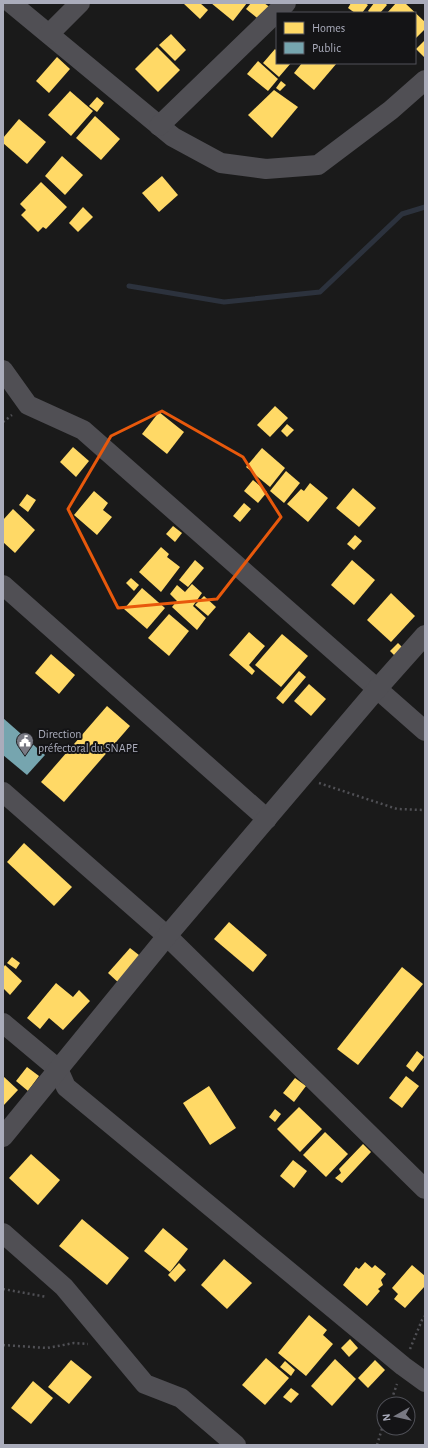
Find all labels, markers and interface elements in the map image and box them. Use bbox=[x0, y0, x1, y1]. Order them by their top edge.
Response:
legend bbox=[276, 12, 416, 64]
text: Homes bbox=[312, 22, 345, 34]
text: Public bbox=[312, 42, 341, 54]
place label: Direction préfectoral du SNAPE bbox=[38, 728, 138, 754]
public building icon: Direction préfectoral du SNAPE bbox=[15, 731, 35, 756]
north arrow bbox=[376, 1396, 416, 1436]
text: N bbox=[381, 1413, 393, 1422]

